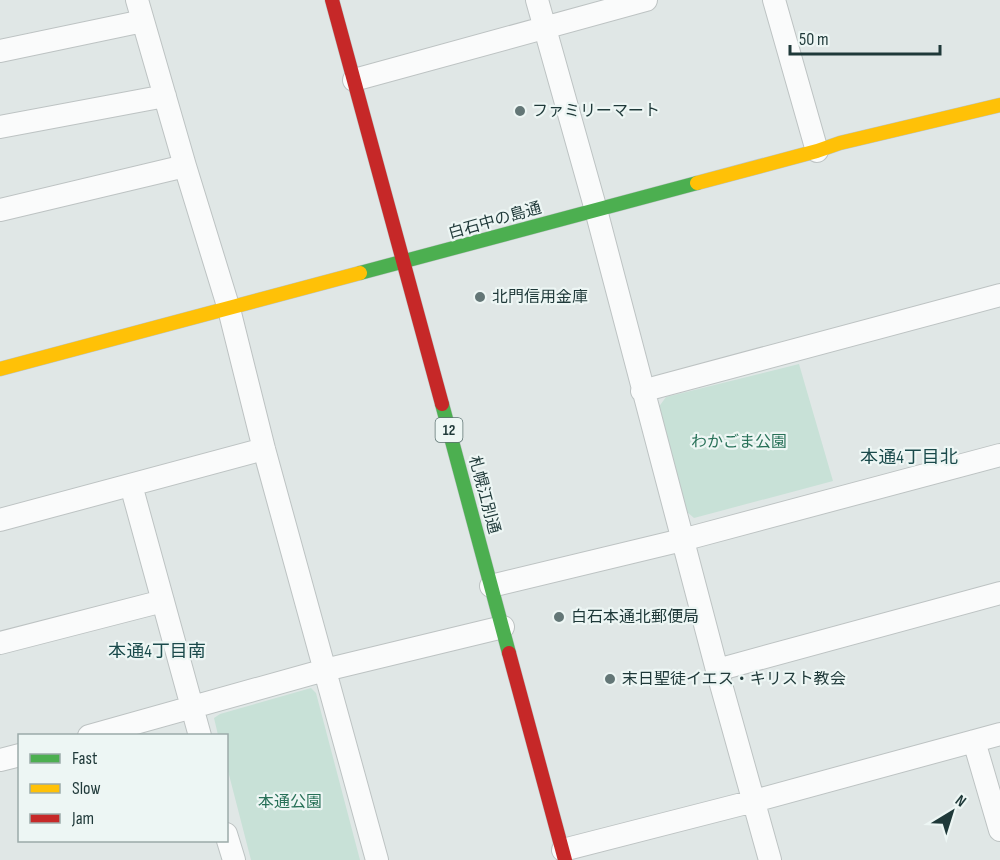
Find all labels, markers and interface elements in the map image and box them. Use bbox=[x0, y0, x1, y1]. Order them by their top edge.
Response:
scale bar bbox=[790, 18, 940, 56]
text: 50 m bbox=[799, 29, 829, 50]
place label: ファミリーマート bbox=[532, 102, 660, 121]
marker: ファミリーマート bbox=[513, 104, 527, 118]
street label: 白石中の島通 bbox=[446, 199, 544, 243]
place label: 北門信用金庫 bbox=[492, 288, 588, 307]
marker: 北門信用金庫 bbox=[473, 290, 487, 304]
road number: 12 bbox=[436, 418, 462, 442]
park label: わかごま公園 bbox=[691, 433, 787, 452]
district label: 本通4丁目北 bbox=[860, 447, 958, 468]
street label: 札幌江別通 bbox=[464, 454, 504, 536]
place label: 白石本通北郵便局 bbox=[571, 608, 699, 627]
marker: 白石本通北郵便局 bbox=[552, 610, 566, 624]
district label: 本通4丁目南 bbox=[108, 641, 206, 662]
place label: 末日聖徒イエス・キリスト教会 bbox=[622, 670, 846, 689]
marker: 末日聖徒イエス・キリスト教会 bbox=[603, 672, 617, 686]
legend bbox=[18, 734, 228, 842]
text: Fast bbox=[72, 748, 98, 769]
text: Slow bbox=[72, 778, 101, 799]
north arrow bbox=[922, 782, 982, 842]
text: N bbox=[951, 791, 970, 811]
park label: 本通公園 bbox=[258, 793, 322, 812]
text: Jam bbox=[71, 808, 94, 829]

